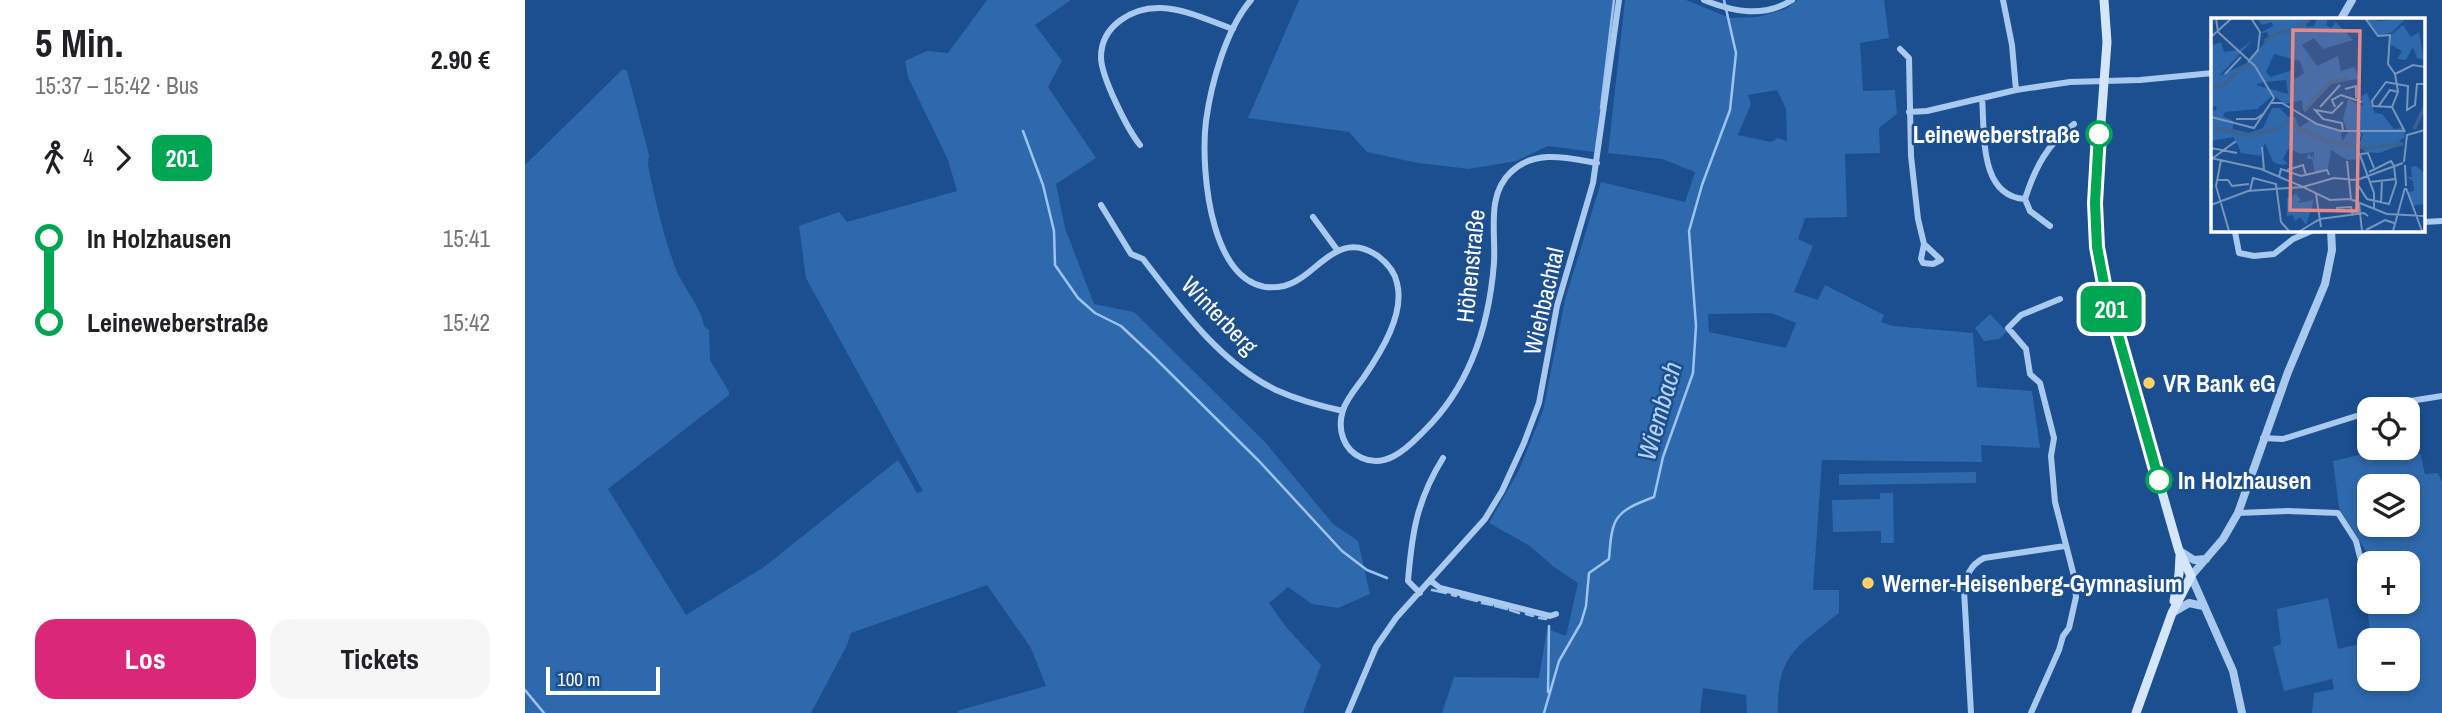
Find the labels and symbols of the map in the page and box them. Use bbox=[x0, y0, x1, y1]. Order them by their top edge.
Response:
inset map bbox=[2211, 18, 2424, 231]
place label: Leineweberstraße bbox=[1913, 118, 2080, 150]
marker: Leineweberstraße bbox=[2086, 121, 2112, 147]
street label: Höhenstraße bbox=[1448, 208, 1492, 324]
street label: Wiehbachtal bbox=[1515, 244, 1571, 358]
street label: Winterberg bbox=[1175, 269, 1265, 361]
line badge: 201 bbox=[2071, 286, 2151, 332]
water label: Wiembach bbox=[1628, 357, 1690, 465]
place label: VR Bank eG bbox=[2163, 367, 2276, 399]
marker: VR Bank eG bbox=[2141, 375, 2157, 391]
place label: In Holzhausen bbox=[2178, 464, 2311, 496]
marker: In Holzhausen bbox=[2146, 467, 2172, 493]
place label: Werner-Heisenberg-Gymnasium bbox=[1882, 567, 2182, 599]
marker: Werner-Heisenberg-Gymnasium bbox=[1860, 575, 1876, 591]
scale bar bbox=[546, 664, 660, 696]

